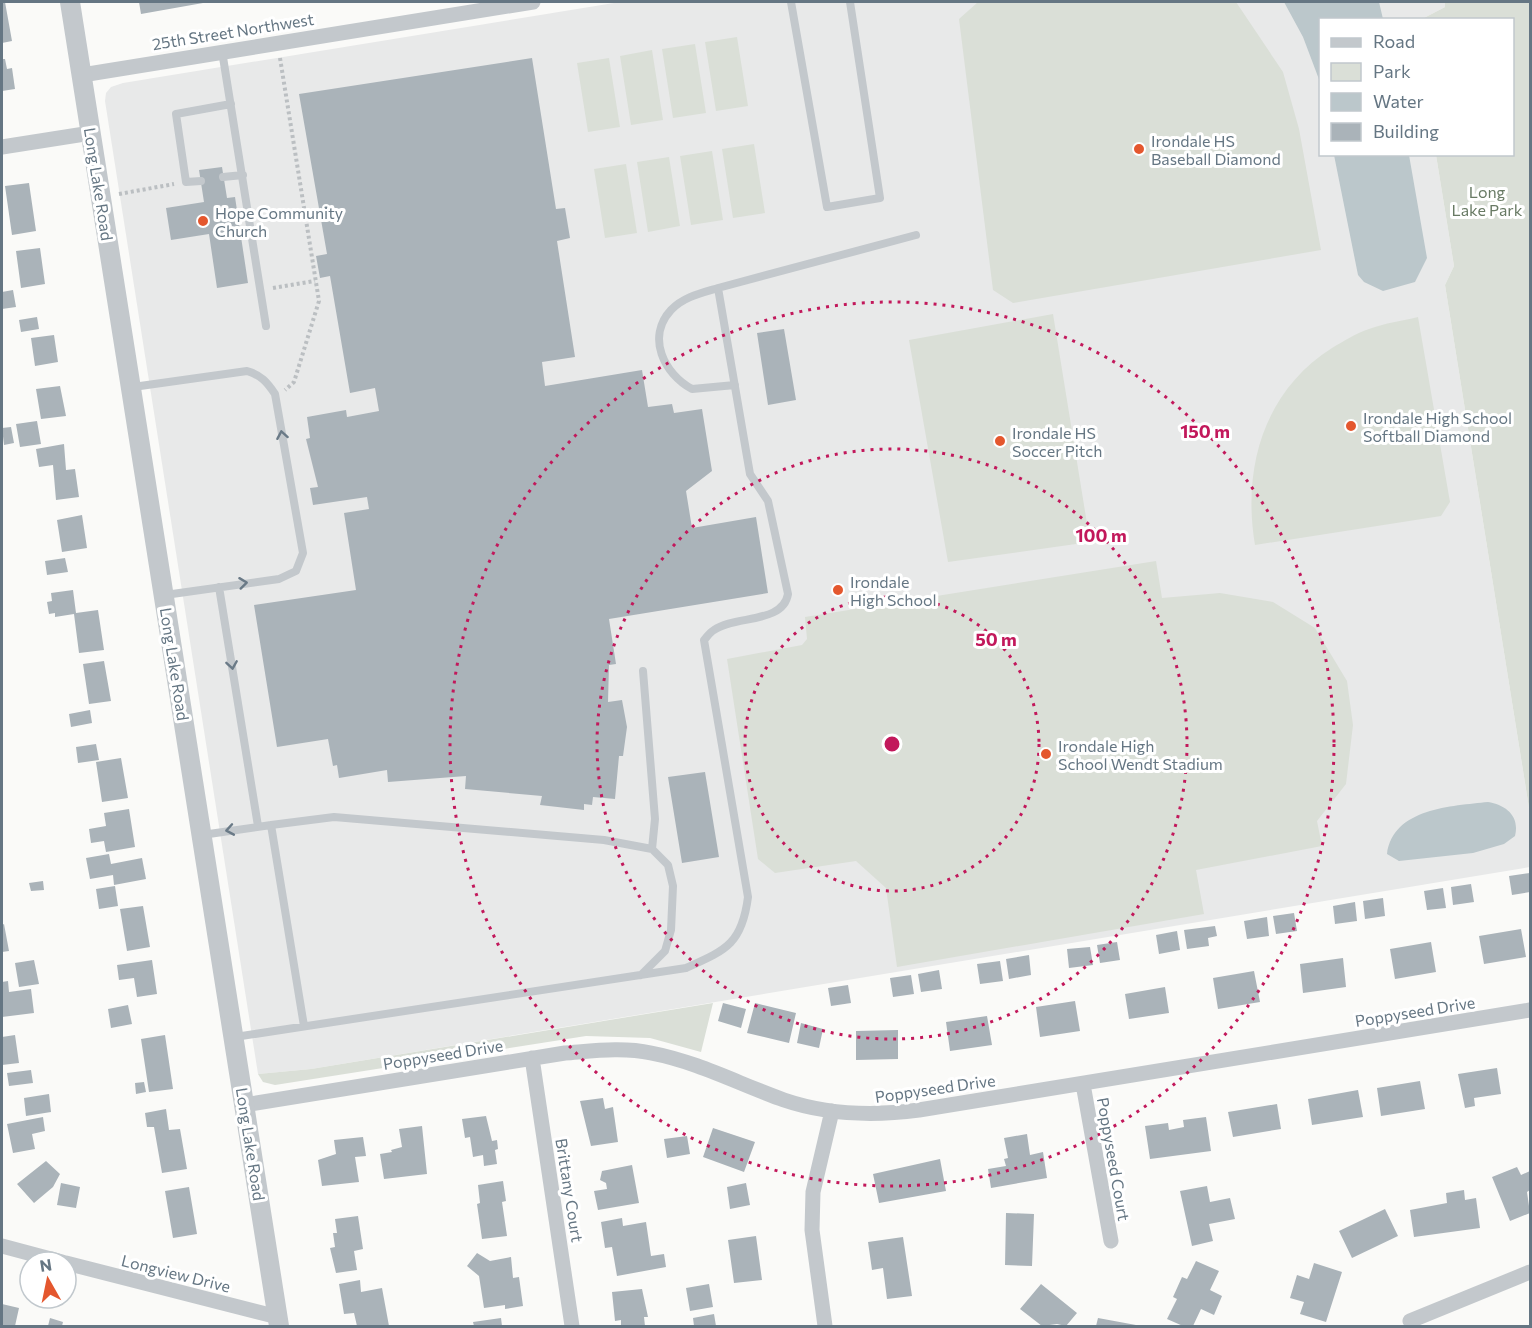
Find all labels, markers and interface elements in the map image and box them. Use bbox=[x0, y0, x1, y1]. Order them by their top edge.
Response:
street label: 25th Street Northwest bbox=[151, 9, 316, 53]
legend bbox=[1319, 18, 1514, 156]
text: Road bbox=[1373, 30, 1415, 52]
text: Park bbox=[1373, 60, 1411, 82]
text: Water bbox=[1373, 90, 1424, 112]
text: Building bbox=[1373, 120, 1439, 142]
street label: Long Lake Road bbox=[81, 126, 117, 242]
place label: Irondale HS Baseball Diamond bbox=[1151, 131, 1281, 168]
marker: Irondale HS Baseball Diamond bbox=[1132, 142, 1146, 156]
park label: Long Lake Park bbox=[1452, 182, 1523, 219]
place label: Hope Community Church bbox=[215, 203, 343, 240]
marker: Hope Community Church bbox=[196, 214, 210, 228]
place label: Irondale High School Softball Diamond bbox=[1363, 408, 1512, 445]
marker: Irondale High School Softball Diamond bbox=[1344, 419, 1358, 433]
text: 150 m bbox=[1180, 420, 1230, 442]
place label: Irondale HS Soccer Pitch bbox=[1012, 423, 1102, 460]
one-way arrow bbox=[277, 430, 289, 439]
marker: Irondale HS Soccer Pitch bbox=[993, 434, 1007, 448]
text: 100 m bbox=[1075, 524, 1127, 546]
place label: Irondale High School bbox=[850, 572, 937, 609]
one-way arrow bbox=[238, 578, 247, 590]
marker: Irondale High School bbox=[831, 583, 845, 597]
street label: Long Lake Road bbox=[157, 606, 193, 722]
text: 50 m bbox=[975, 628, 1017, 650]
one-way arrow bbox=[225, 661, 237, 670]
centre of rings bbox=[882, 734, 902, 754]
place label: Irondale High School Wendt Stadium bbox=[1058, 736, 1223, 773]
marker: Irondale High School Wendt Stadium bbox=[1039, 747, 1053, 761]
one-way arrow bbox=[225, 824, 235, 836]
street label: Poppyseed Drive bbox=[1354, 992, 1476, 1030]
street label: Poppyseed Drive bbox=[382, 1035, 504, 1073]
street label: Poppyseed Drive bbox=[874, 1070, 996, 1106]
street label: Long Lake Road bbox=[233, 1086, 269, 1202]
street label: Poppyseed Court bbox=[1094, 1096, 1134, 1223]
street label: Brittany Court bbox=[552, 1137, 588, 1244]
north arrow bbox=[18, 1250, 78, 1310]
street label: Longview Drive bbox=[120, 1250, 232, 1296]
text: N bbox=[38, 1254, 53, 1275]

